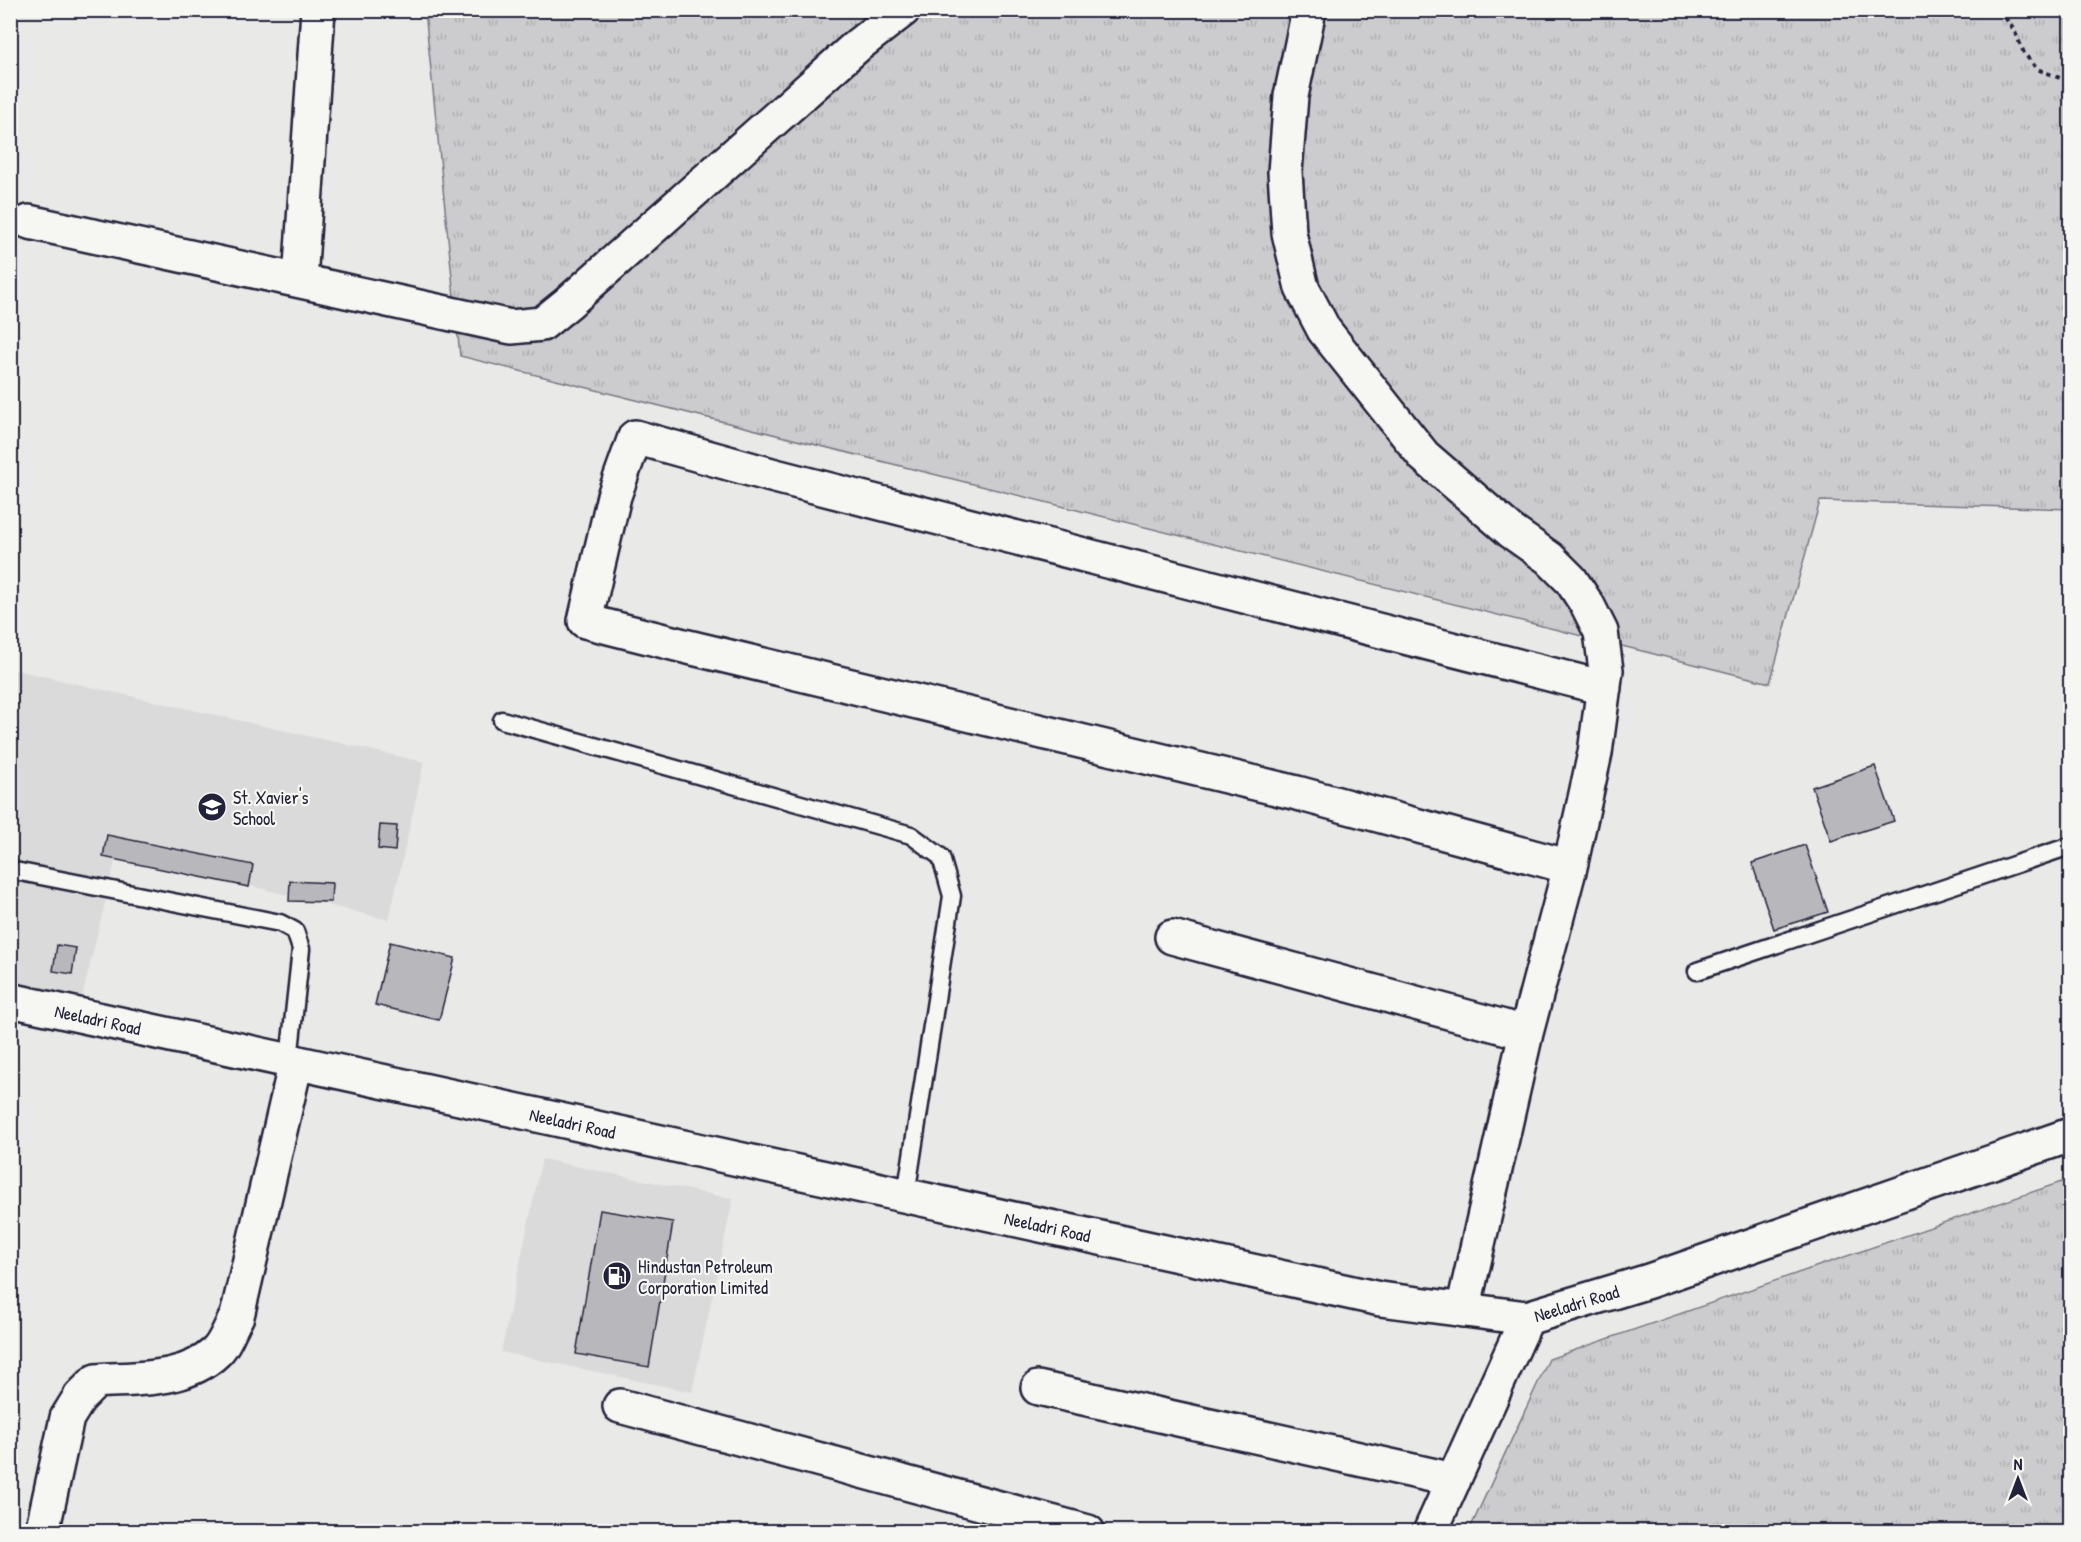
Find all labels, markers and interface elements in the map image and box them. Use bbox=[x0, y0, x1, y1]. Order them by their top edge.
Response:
place label: St. Xavier's School bbox=[233, 785, 309, 831]
school or university icon: St. Xavier's School bbox=[196, 791, 228, 823]
street label: Neeladri Road bbox=[53, 998, 143, 1041]
street label: Neeladri Road bbox=[527, 1101, 618, 1144]
street label: Neeladri Road bbox=[1002, 1205, 1093, 1248]
place label: Hindustan Petroleum Corporation Limited bbox=[638, 1254, 773, 1300]
fuel station icon: Hindustan Petroleum Corporation Limited bbox=[601, 1260, 633, 1292]
street label: Neeladri Road bbox=[1531, 1278, 1622, 1328]
north arrow bbox=[1988, 1449, 2048, 1509]
text: N bbox=[2014, 1453, 2023, 1475]

